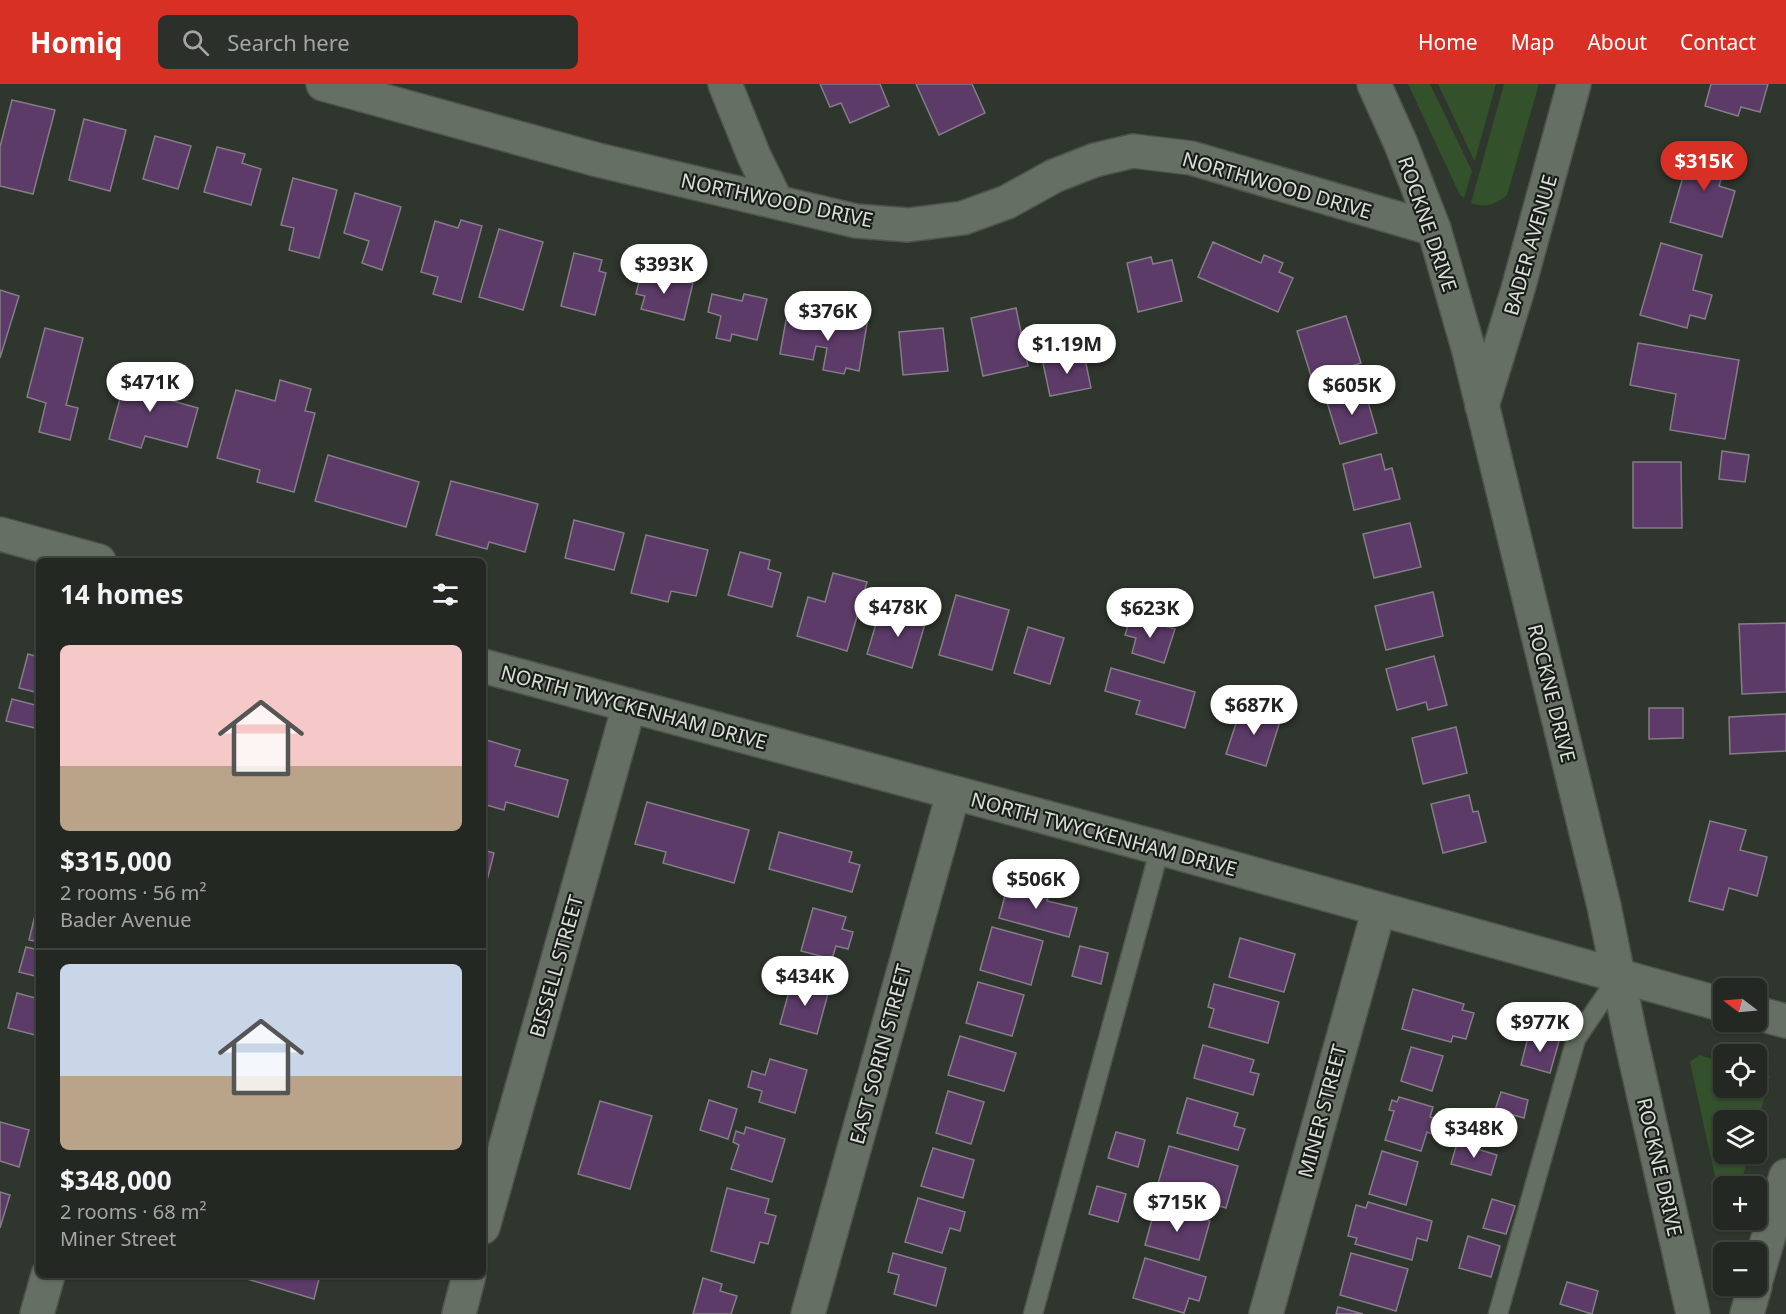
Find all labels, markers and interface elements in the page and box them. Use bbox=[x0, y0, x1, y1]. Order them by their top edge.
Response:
search box bbox=[158, 15, 578, 69]
text: Homiq bbox=[30, 23, 122, 61]
icon: search bbox=[179, 26, 212, 59]
text: Search here bbox=[227, 27, 350, 57]
text: Home bbox=[1418, 28, 1478, 56]
text: Map bbox=[1511, 28, 1554, 56]
text: About bbox=[1587, 28, 1647, 56]
text: Contact bbox=[1680, 28, 1756, 56]
pin: $315K bbox=[1662, 141, 1746, 192]
street label: NORTHWOOD DRIVE bbox=[1179, 145, 1375, 225]
text: $315K bbox=[1674, 147, 1734, 174]
street label: ROCKNE DRIVE bbox=[1392, 153, 1464, 295]
street label: NORTHWOOD DRIVE bbox=[679, 166, 875, 234]
street label: BADER AVENUE bbox=[1497, 171, 1563, 319]
pin: $393K bbox=[622, 244, 706, 295]
text: $393K bbox=[634, 250, 694, 277]
pin: $376K bbox=[786, 291, 870, 342]
text: $376K bbox=[798, 297, 858, 324]
pin: $1.19M bbox=[1018, 324, 1116, 375]
text: $1.19M bbox=[1032, 330, 1102, 357]
pin: $471K bbox=[108, 362, 192, 413]
pin: $605K bbox=[1310, 365, 1394, 416]
text: $471K bbox=[120, 368, 180, 395]
text: $605K bbox=[1322, 371, 1382, 398]
text: 14 homes bbox=[60, 576, 184, 612]
icon: filters bbox=[429, 578, 462, 611]
pin: $478K bbox=[856, 587, 940, 638]
pin: $623K bbox=[1108, 588, 1192, 639]
text: $478K bbox=[868, 593, 928, 620]
text: $623K bbox=[1120, 594, 1180, 621]
street label: ROCKNE DRIVE bbox=[1522, 621, 1582, 765]
street label: NORTH TWYCKENHAM DRIVE bbox=[498, 658, 770, 756]
icon: home bbox=[207, 684, 315, 792]
pin: $687K bbox=[1212, 685, 1296, 736]
text: $687K bbox=[1224, 691, 1284, 718]
street label: NORTH TWYCKENHAM DRIVE bbox=[968, 785, 1240, 883]
text: $315,000 bbox=[60, 843, 172, 879]
pin: $506K bbox=[994, 859, 1078, 910]
text: $506K bbox=[1006, 865, 1066, 892]
text: 2 rooms · 56 m² bbox=[60, 879, 207, 906]
street label: BISSELL STREET bbox=[523, 892, 589, 1040]
text: Bader Avenue bbox=[60, 906, 191, 933]
pin: $434K bbox=[763, 956, 847, 1007]
street label: EAST SORIN STREET bbox=[843, 961, 917, 1147]
text: $434K bbox=[775, 962, 835, 989]
north arrow bbox=[1713, 978, 1767, 1032]
map controls bbox=[1713, 978, 1767, 1296]
pin: $977K bbox=[1498, 1002, 1582, 1053]
icon: home bbox=[207, 1003, 315, 1111]
text: $977K bbox=[1510, 1008, 1570, 1035]
street label: MINER STREET bbox=[1291, 1041, 1353, 1181]
button: locate bbox=[1713, 1044, 1767, 1098]
street label: ROCKNE DRIVE bbox=[1631, 1095, 1689, 1239]
pin: $348K bbox=[1432, 1108, 1516, 1159]
button: layers bbox=[1713, 1110, 1767, 1164]
text: $348K bbox=[1444, 1114, 1504, 1141]
text: $348,000 bbox=[60, 1162, 172, 1198]
button: + bbox=[1713, 1176, 1767, 1230]
pin: $715K bbox=[1135, 1182, 1219, 1233]
text: $715K bbox=[1147, 1188, 1207, 1215]
text: 2 rooms · 68 m² bbox=[60, 1198, 207, 1225]
text: Miner Street bbox=[60, 1225, 176, 1252]
button: − bbox=[1713, 1242, 1767, 1296]

